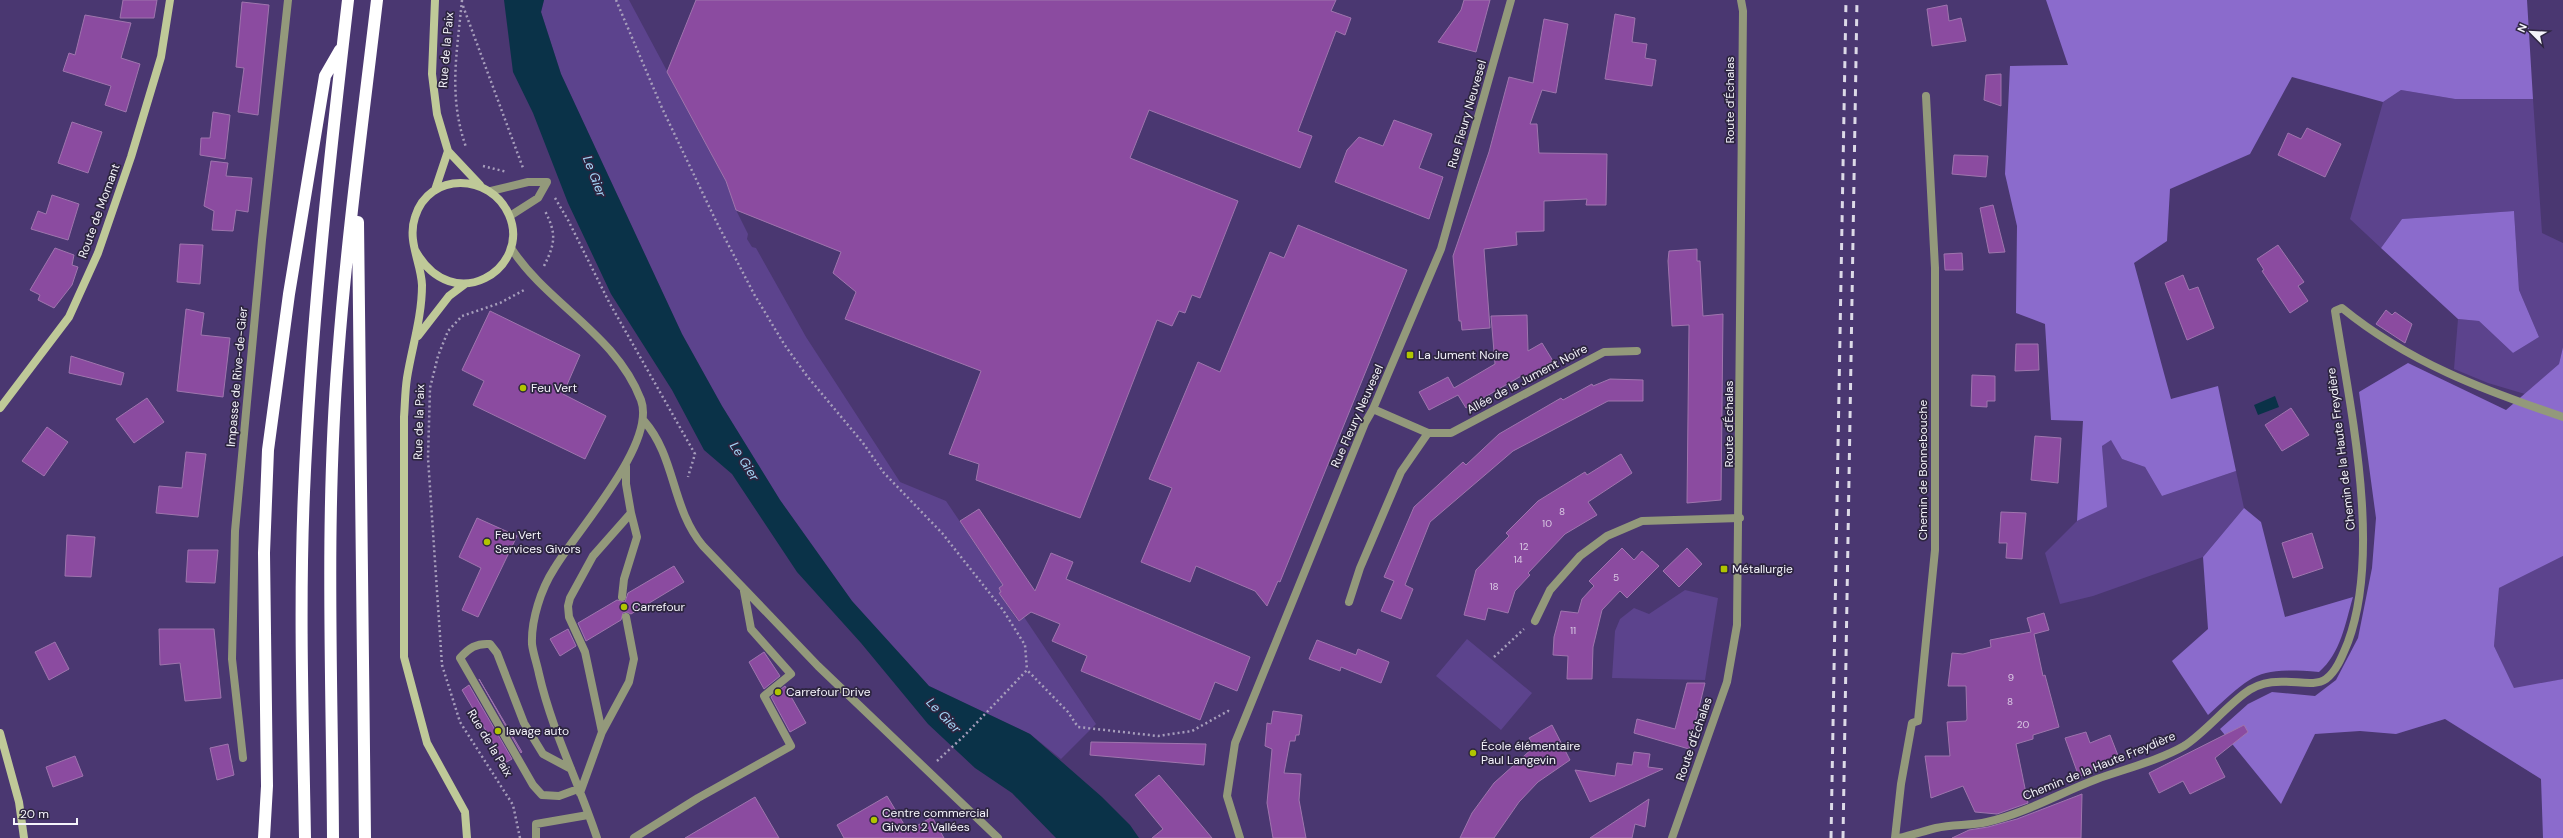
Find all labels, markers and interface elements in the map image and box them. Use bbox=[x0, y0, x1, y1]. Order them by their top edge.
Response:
street label: Rue de la Paix bbox=[435, 11, 457, 89]
north arrow bbox=[2511, 12, 2551, 52]
text: N bbox=[2514, 21, 2530, 34]
street label: Route d'Échalas bbox=[1722, 56, 1738, 144]
street label: Rue Fleury Neuvesel bbox=[1444, 58, 1490, 170]
water label: Le Gier bbox=[579, 153, 611, 200]
street label: Route de Mornant bbox=[74, 161, 124, 260]
street label: Impasse de Rive-de-Gier bbox=[223, 306, 251, 448]
street label: Allée de la Jument Noire bbox=[1464, 340, 1590, 418]
place label: La Jument Noire bbox=[1418, 347, 1509, 363]
marker: La Jument Noire bbox=[1405, 350, 1415, 360]
street label: Rue Fleury Neuvesel bbox=[1327, 362, 1387, 470]
street label: Chemin de la Haute Freydière bbox=[2323, 367, 2359, 531]
place label: Feu Vert bbox=[531, 380, 578, 396]
street label: Route d'Échalas bbox=[1721, 380, 1737, 468]
marker: Feu Vert bbox=[518, 383, 528, 393]
street label: Rue de la Paix bbox=[410, 384, 428, 460]
street label: Chemin de Bonnebouche bbox=[1915, 400, 1931, 540]
water label: Le Gier bbox=[726, 439, 764, 485]
house number: 8 bbox=[1559, 505, 1565, 518]
house number: 10 bbox=[1542, 517, 1552, 530]
place label: Feu Vert Services Givors bbox=[495, 527, 581, 557]
marker: Feu Vert Services Givors bbox=[482, 537, 492, 547]
house number: 12 bbox=[1520, 540, 1529, 553]
house number: 14 bbox=[1513, 553, 1523, 566]
place label: Métallurgie bbox=[1732, 561, 1793, 577]
marker: Métallurgie bbox=[1719, 564, 1729, 574]
house number: 5 bbox=[1613, 571, 1619, 584]
house number: 18 bbox=[1489, 580, 1499, 593]
place label: Carrefour bbox=[632, 599, 685, 615]
marker: Carrefour bbox=[619, 602, 629, 612]
house number: 11 bbox=[1570, 624, 1576, 637]
house number: 9 bbox=[2008, 671, 2014, 684]
place label: Carrefour Drive bbox=[786, 684, 871, 700]
marker: Carrefour Drive bbox=[773, 687, 783, 697]
water label: Le Gier bbox=[923, 694, 965, 738]
street label: Route d'Échalas bbox=[1672, 695, 1716, 783]
house number: 8 bbox=[2007, 695, 2013, 708]
street label: Rue de la Paix bbox=[464, 706, 516, 780]
house number: 20 bbox=[2017, 718, 2029, 731]
place label: lavage auto bbox=[506, 723, 569, 739]
marker: lavage auto bbox=[493, 726, 503, 736]
street label: Chemin de la Haute Freydière bbox=[2020, 728, 2178, 804]
place label: École élémentaire Paul Langevin bbox=[1481, 738, 1580, 768]
marker: École élémentaire Paul Langevin bbox=[1468, 748, 1478, 758]
scale bar bbox=[14, 800, 77, 826]
place label: Centre commercial Givors 2 Vallées bbox=[882, 805, 989, 835]
text: 20 m bbox=[20, 806, 49, 822]
marker: Centre commercial Givors 2 Vallées bbox=[869, 815, 879, 825]

